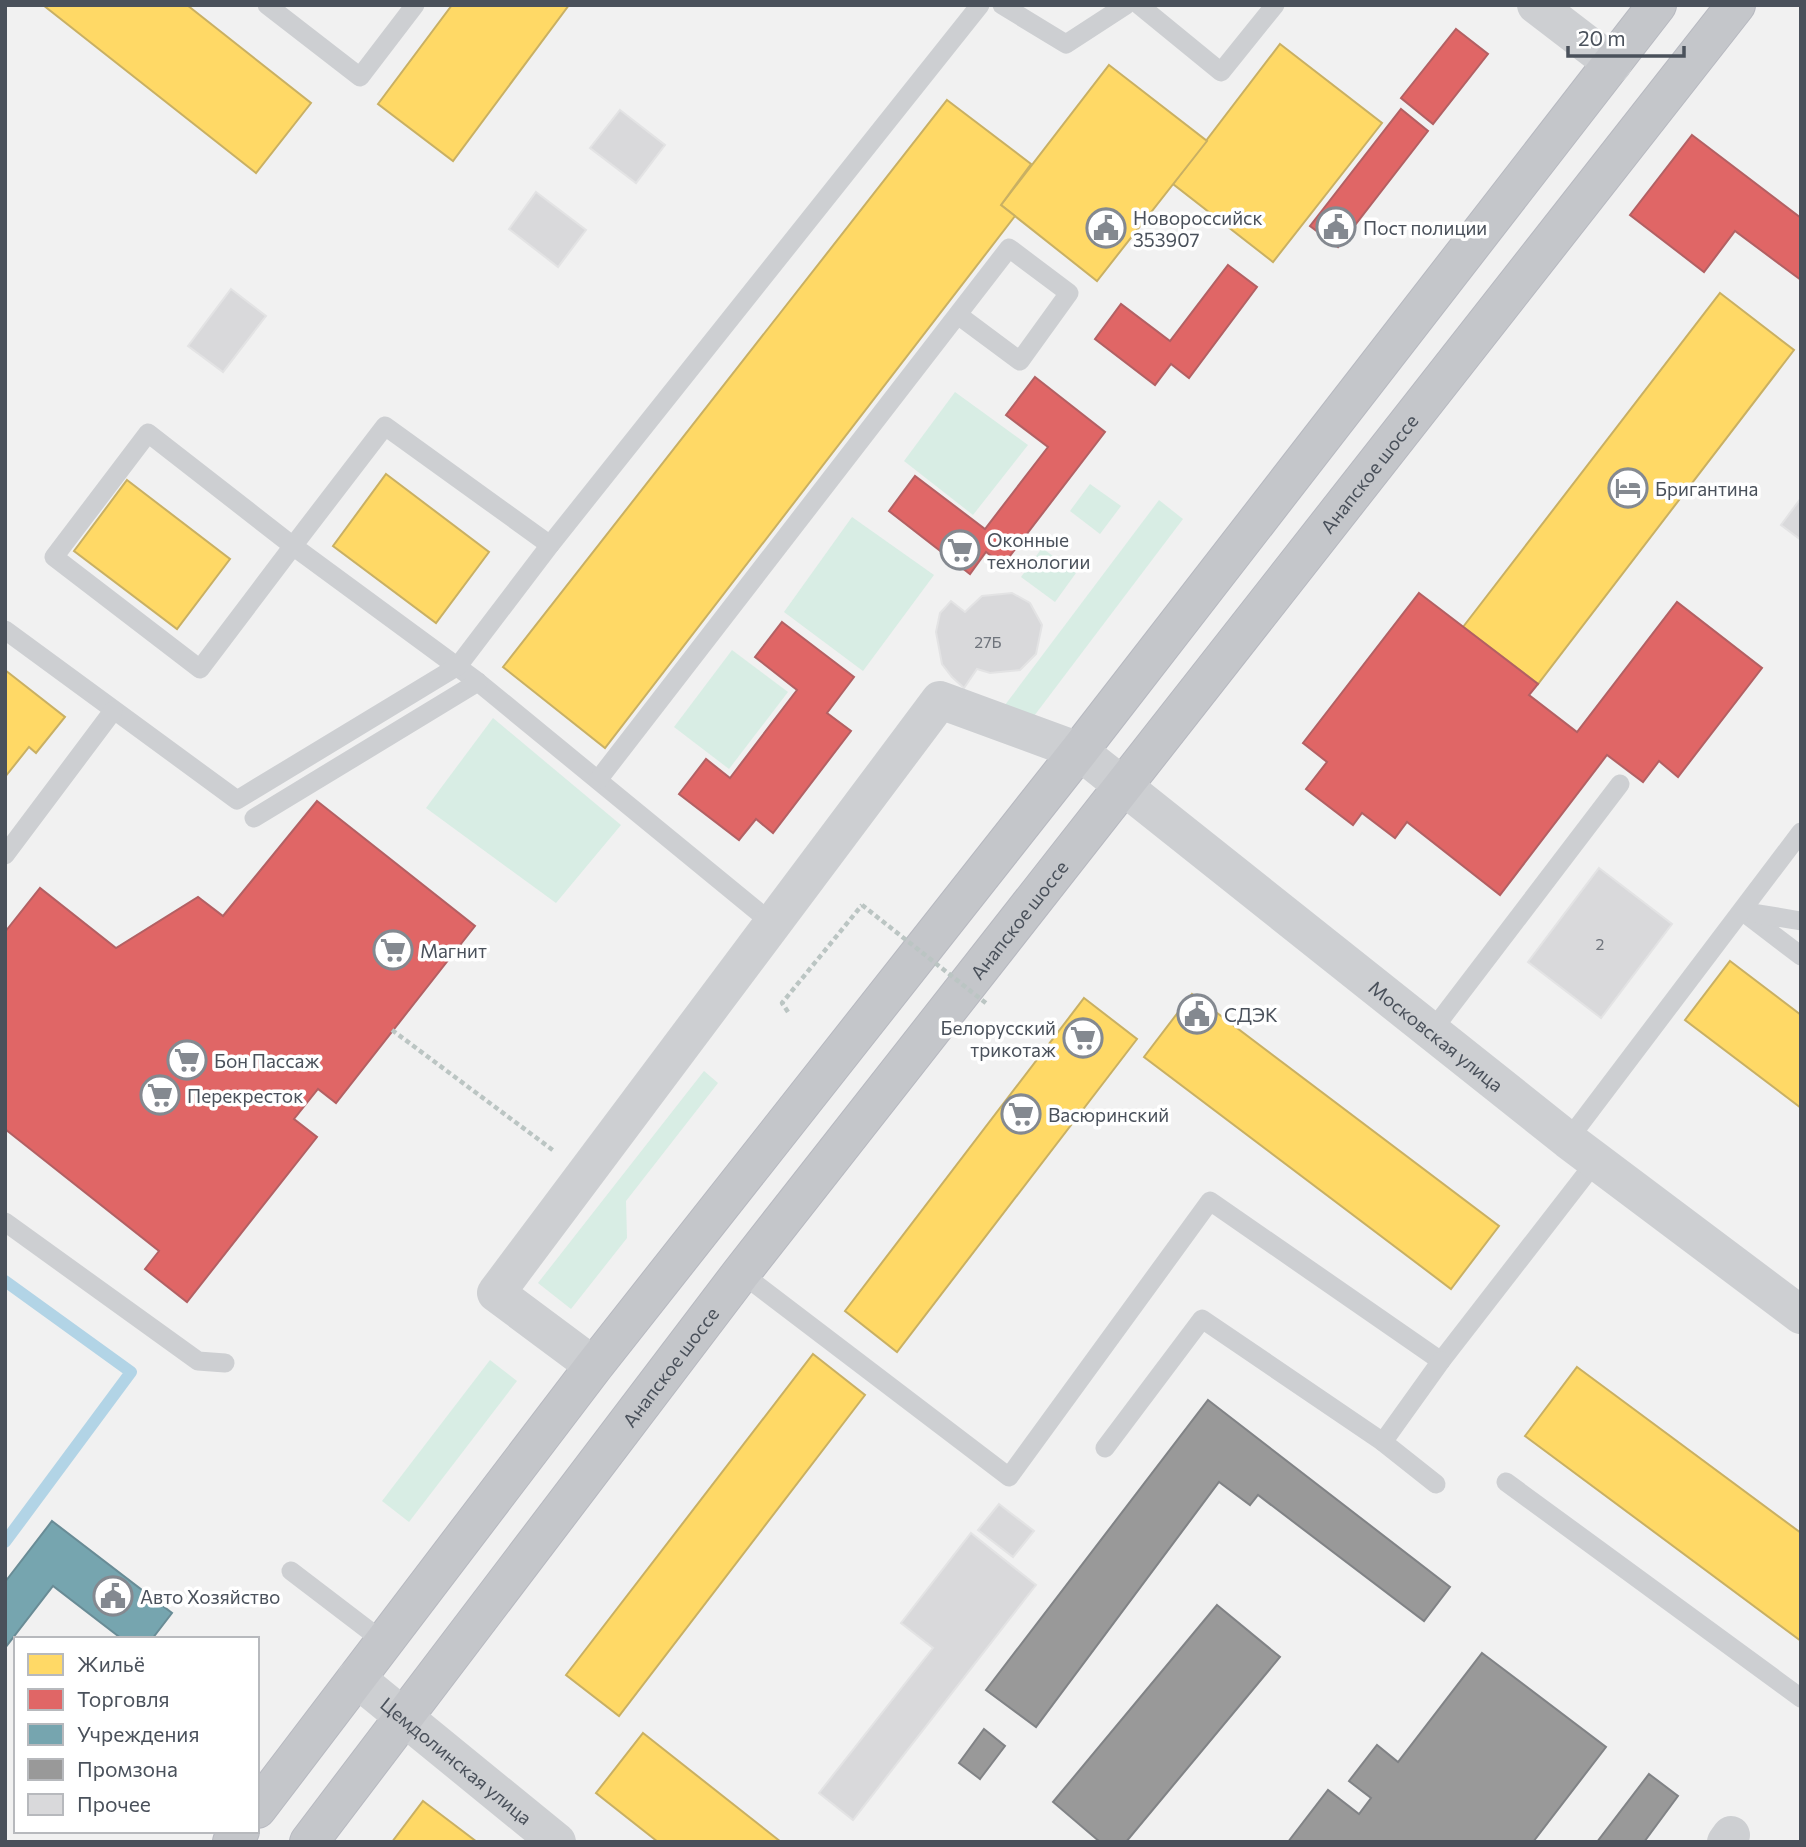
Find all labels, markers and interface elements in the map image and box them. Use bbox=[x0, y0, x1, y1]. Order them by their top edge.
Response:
scale bar bbox=[1568, 14, 1684, 58]
text: 20 m bbox=[1578, 25, 1626, 50]
place label: Новороссийск 353907 bbox=[1133, 206, 1263, 251]
public building icon: Пост полиции bbox=[1315, 206, 1357, 248]
public building icon: Новороссийск 353907 bbox=[1085, 207, 1127, 249]
place label: Пост полиции bbox=[1363, 216, 1487, 239]
street label: Анапское шоссе bbox=[1315, 409, 1422, 537]
hotel icon: Бригантина bbox=[1607, 467, 1649, 509]
place label: Бригантина bbox=[1655, 477, 1758, 500]
place label: Оконные технологии bbox=[987, 528, 1090, 573]
supermarket icon: Оконные технологии bbox=[939, 529, 981, 571]
house number: 27Б bbox=[974, 632, 1002, 651]
street label: Анапское шоссе bbox=[965, 855, 1072, 983]
supermarket icon: Магнит bbox=[372, 929, 414, 971]
house number: 2 bbox=[1596, 934, 1605, 953]
place label: Магнит bbox=[420, 939, 487, 962]
street label: Московская улица bbox=[1365, 975, 1508, 1096]
public building icon: СДЭК bbox=[1176, 993, 1218, 1035]
place label: СДЭК bbox=[1224, 1003, 1278, 1026]
place label: Белорусский трикотаж bbox=[941, 1016, 1056, 1061]
supermarket icon: Белорусский трикотаж bbox=[1062, 1017, 1104, 1059]
supermarket icon: Бон Пассаж bbox=[166, 1039, 208, 1081]
place label: Бон Пассаж bbox=[214, 1049, 319, 1072]
supermarket icon: Перекресток bbox=[139, 1074, 181, 1116]
place label: Перекресток bbox=[187, 1084, 303, 1107]
supermarket icon: Васюринский bbox=[1000, 1093, 1042, 1135]
place label: Васюринский bbox=[1048, 1103, 1169, 1126]
street label: Анапское шоссе bbox=[617, 1302, 723, 1431]
public building icon: Авто Хозяйство bbox=[92, 1575, 134, 1617]
place label: Авто Хозяйство bbox=[140, 1585, 280, 1608]
legend bbox=[14, 1637, 259, 1833]
text: Жильё bbox=[77, 1651, 145, 1676]
text: Торговля bbox=[77, 1686, 170, 1711]
street label: Цемдолинская улица bbox=[377, 1692, 537, 1829]
text: Учреждения bbox=[77, 1721, 199, 1746]
text: Промзона bbox=[77, 1756, 178, 1781]
text: Прочее bbox=[77, 1791, 151, 1816]

